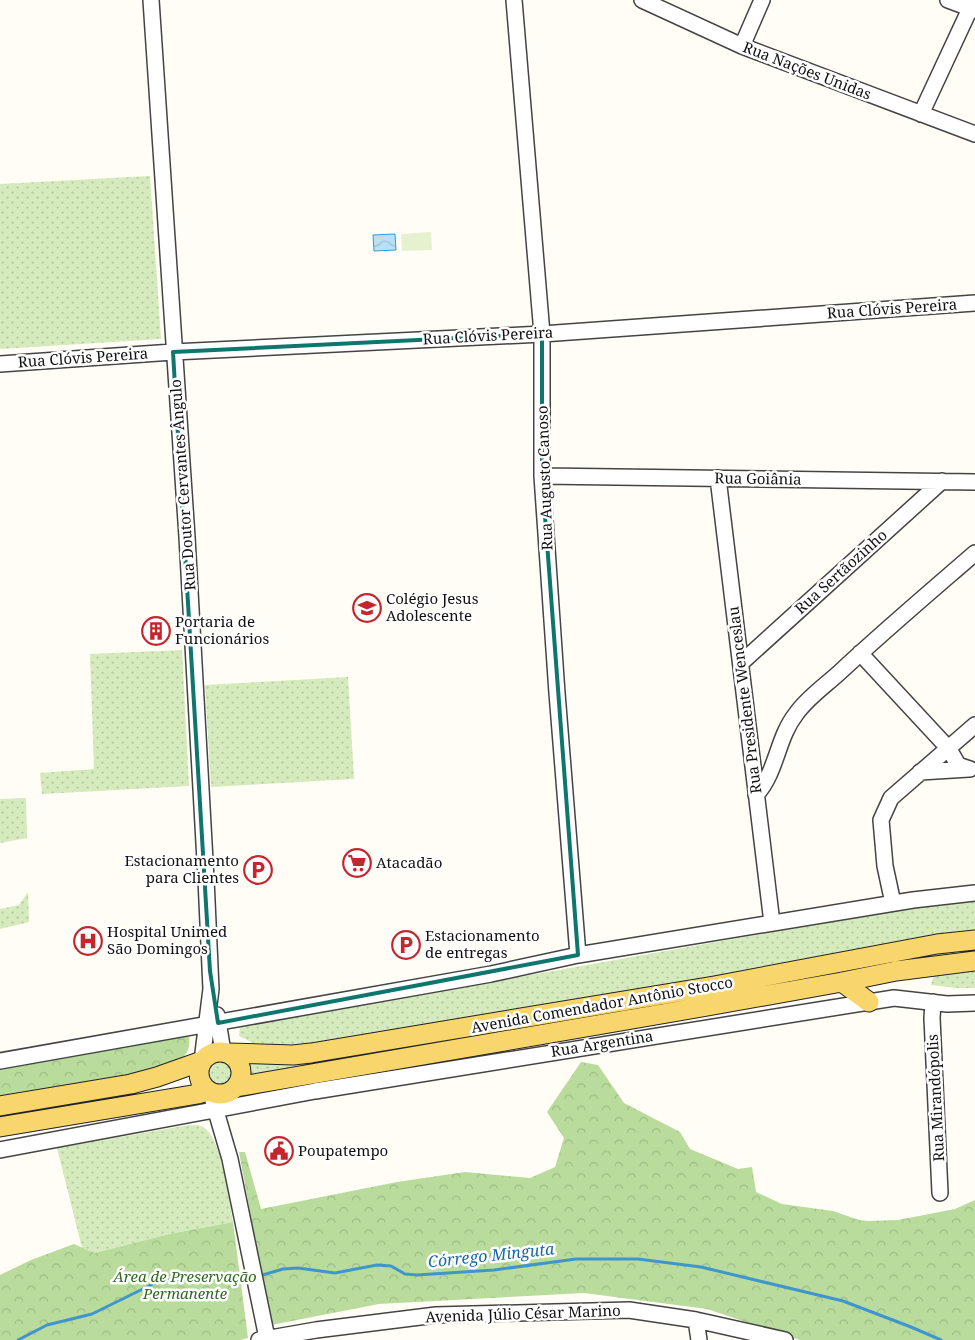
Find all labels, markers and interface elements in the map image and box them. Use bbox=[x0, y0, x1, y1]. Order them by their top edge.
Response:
street label: Rua Nações Unidas bbox=[740, 36, 875, 104]
street label: Rua Clóvis Pereira bbox=[826, 293, 958, 323]
street label: Rua Clóvis Pereira bbox=[422, 322, 554, 348]
street label: Rua Clóvis Pereira bbox=[17, 342, 149, 372]
street label: Rua Doutor Cervantes Ângulo bbox=[165, 379, 199, 591]
street label: Rua Augusto Canoso bbox=[531, 405, 557, 551]
street label: Rua Goiânia bbox=[714, 467, 802, 489]
street label: Rua Sertãozinho bbox=[790, 524, 891, 618]
place label: Colégio Jesus Adolescente bbox=[386, 588, 479, 625]
school or university icon: Colégio Jesus Adolescente bbox=[352, 593, 382, 623]
street label: Rua Presidente Wenceslau bbox=[723, 605, 765, 795]
place label: Portaria de Funcionários bbox=[175, 611, 270, 648]
building icon: Portaria de Funcionários bbox=[141, 616, 171, 646]
supermarket icon: Atacadão bbox=[342, 848, 372, 878]
place label: Estacionamento para Clientes bbox=[124, 850, 239, 887]
place label: Atacadão bbox=[376, 852, 442, 872]
parking icon: Estacionamento para Clientes bbox=[243, 855, 273, 885]
place label: Hospital Unimed São Domingos bbox=[107, 921, 227, 958]
place label: Estacionamento de entregas bbox=[425, 925, 540, 962]
hospital icon: Hospital Unimed São Domingos bbox=[73, 926, 103, 956]
parking icon: Estacionamento de entregas bbox=[391, 930, 421, 960]
street label: Avenida Comendador Antônio Stocco bbox=[469, 971, 734, 1037]
street label: Rua Argentina bbox=[549, 1025, 654, 1061]
street label: Rua Mirandópolis bbox=[922, 1034, 948, 1162]
public building icon: Poupatempo bbox=[264, 1136, 294, 1166]
place label: Poupatempo bbox=[298, 1140, 388, 1160]
water label: Córrego Minguta bbox=[427, 1237, 556, 1273]
park label: Área de Preservação Permanente bbox=[112, 1266, 257, 1303]
street label: Avenida Júlio César Marino bbox=[425, 1300, 621, 1326]

